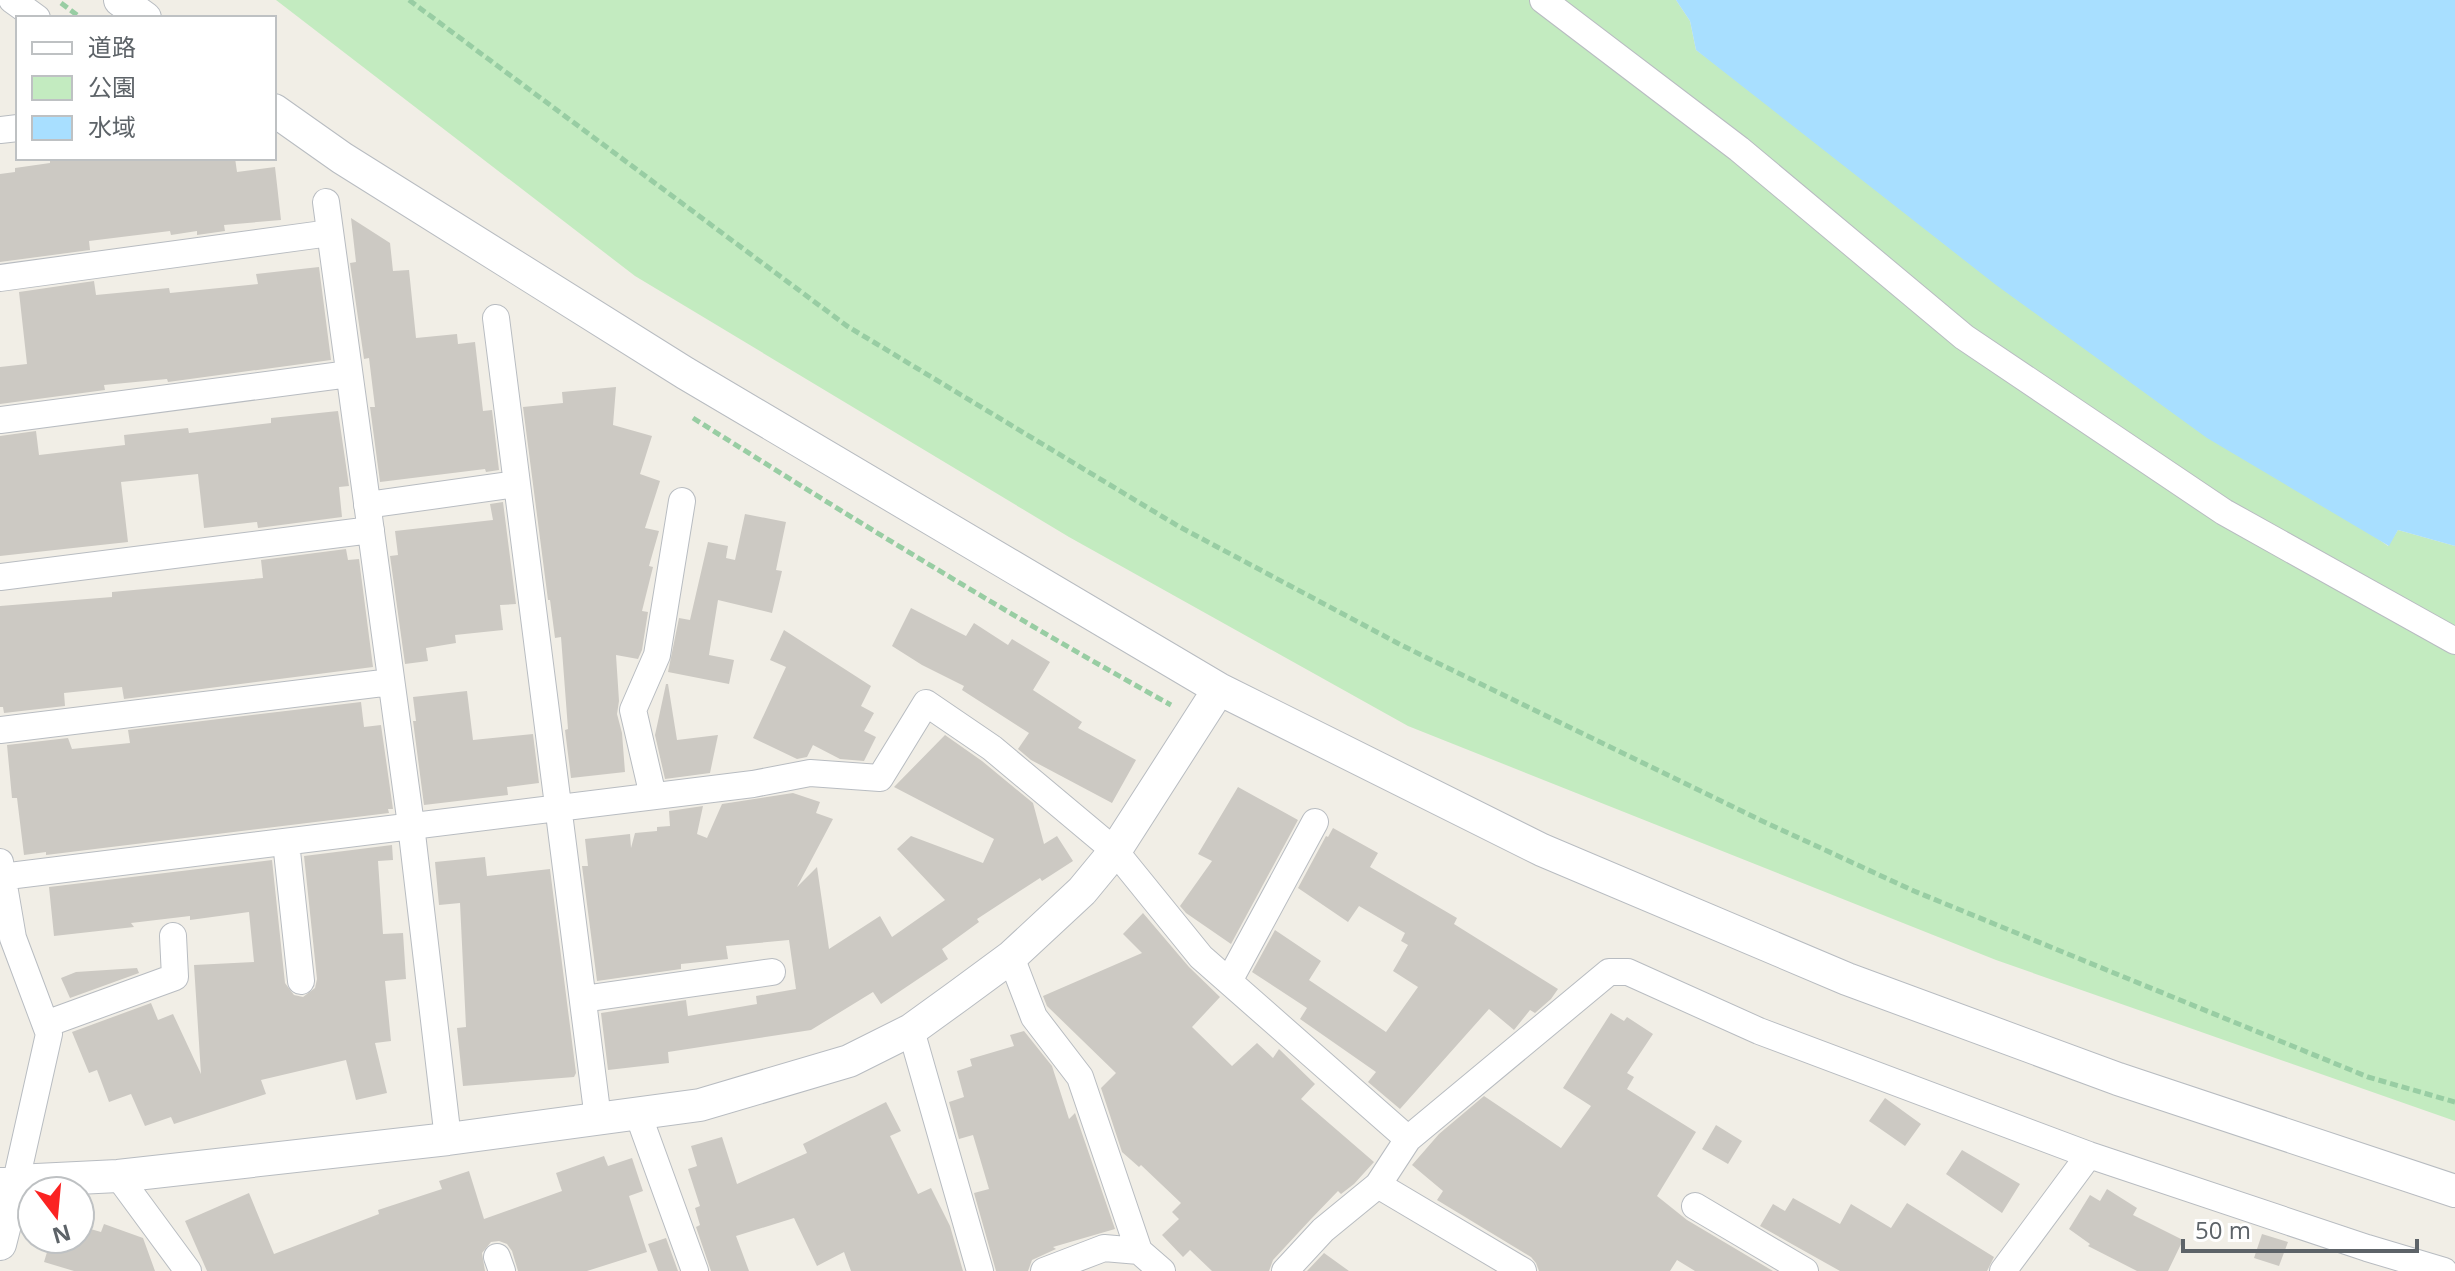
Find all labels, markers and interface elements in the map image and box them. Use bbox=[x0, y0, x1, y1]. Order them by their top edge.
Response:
legend bbox=[16, 16, 276, 160]
text: 道路 bbox=[88, 30, 136, 63]
text: 公園 bbox=[88, 70, 136, 103]
text: 水域 bbox=[88, 110, 136, 143]
north arrow bbox=[16, 1175, 96, 1255]
scale bar bbox=[2183, 1203, 2417, 1253]
text: 50 m bbox=[2195, 1213, 2251, 1246]
text: N bbox=[49, 1218, 75, 1252]

